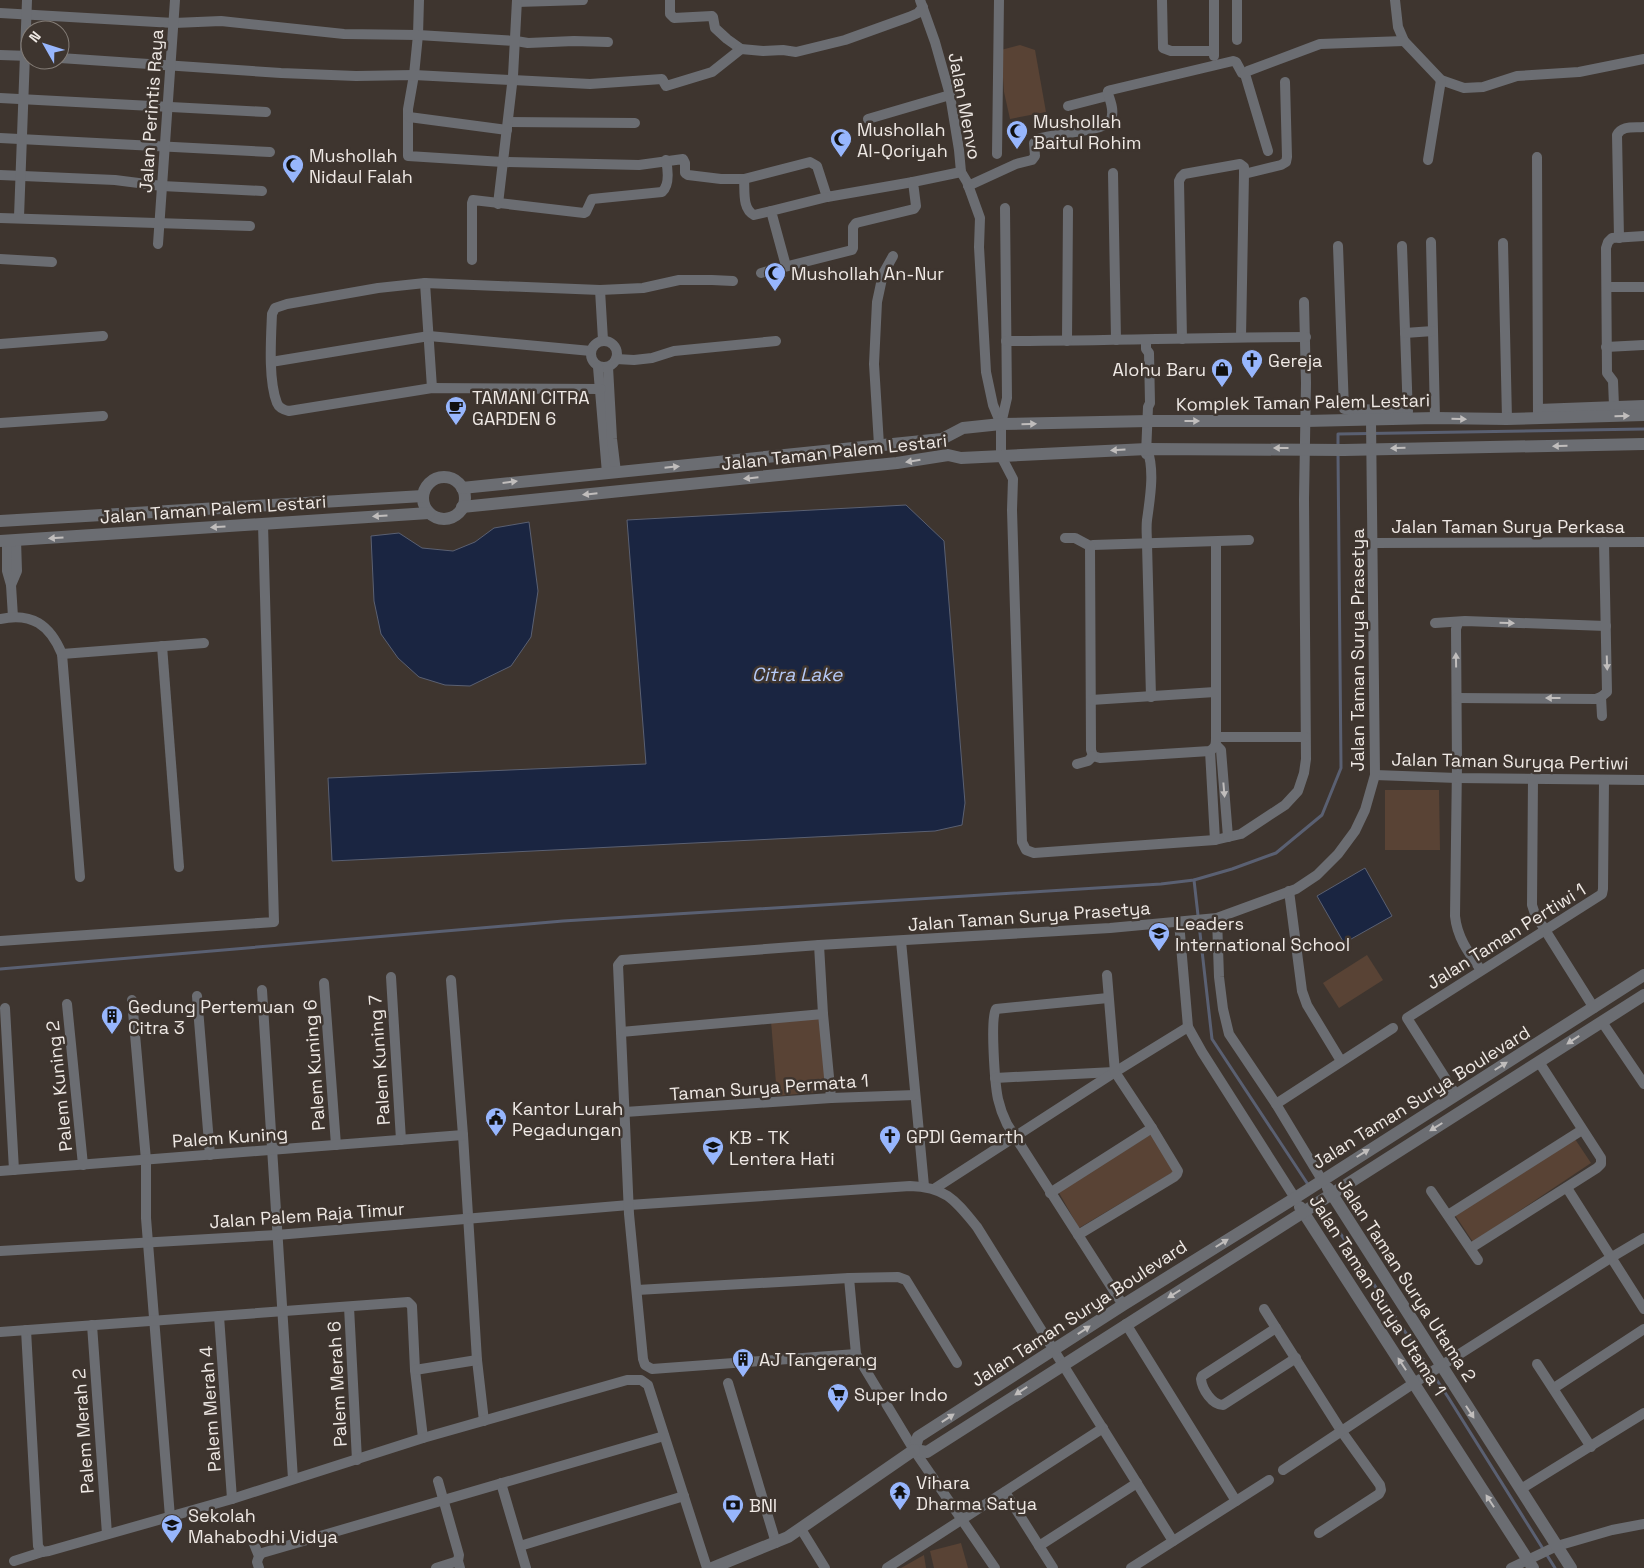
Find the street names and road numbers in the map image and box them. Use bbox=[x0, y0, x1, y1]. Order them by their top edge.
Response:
street label: Jalan Perintis Raya bbox=[134, 28, 168, 194]
street label: Jalan Menvo bbox=[943, 51, 987, 161]
street label: Komplek Taman Palem Lestari bbox=[1176, 388, 1430, 416]
street label: Jalan Taman Palem Lestari bbox=[720, 429, 948, 475]
street label: Jalan Taman Palem Lestari bbox=[99, 490, 327, 528]
street label: Jalan Taman Surya Perkasa bbox=[1391, 515, 1625, 538]
street label: Jalan Taman Surya Prasetya bbox=[1346, 528, 1369, 772]
street label: Jalan Taman Suryqa Pertiwi bbox=[1391, 747, 1629, 775]
street label: Jalan Taman Pertiwi 1 bbox=[1422, 878, 1590, 994]
street label: Jalan Taman Surya Prasetya bbox=[907, 896, 1151, 936]
street label: Palem Kuning 7 bbox=[363, 994, 395, 1126]
street label: Palem Kuning 6 bbox=[298, 999, 330, 1131]
street label: Palem Kuning 2 bbox=[41, 1019, 77, 1153]
street label: Jalan Taman Surya Boulevard bbox=[1308, 1020, 1534, 1174]
street label: Taman Surya Permata 1 bbox=[669, 1069, 869, 1105]
street label: Palem Kuning bbox=[171, 1121, 289, 1153]
street label: Jalan Taman Surya Utama 2 bbox=[1333, 1174, 1481, 1386]
street label: Jalan Taman Surya Utama 1 bbox=[1304, 1190, 1452, 1400]
street label: Jalan Palem Raja Timur bbox=[209, 1197, 406, 1233]
street label: Jalan Taman Surya Boulevard bbox=[967, 1235, 1191, 1391]
street label: Palem Merah 6 bbox=[322, 1321, 352, 1447]
street label: Palem Merah 4 bbox=[194, 1345, 226, 1473]
street label: Palem Merah 2 bbox=[67, 1367, 99, 1495]

